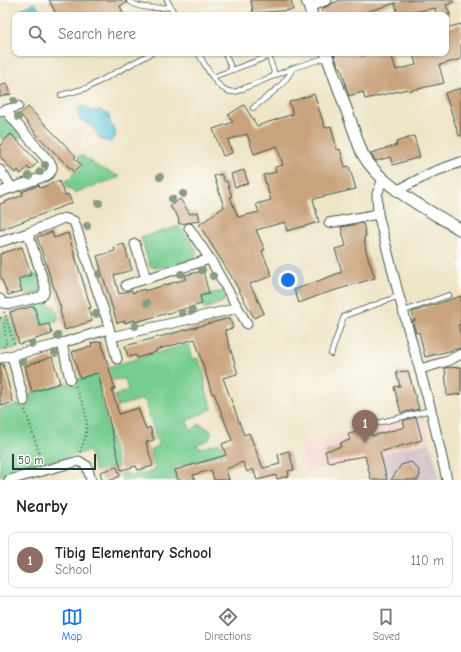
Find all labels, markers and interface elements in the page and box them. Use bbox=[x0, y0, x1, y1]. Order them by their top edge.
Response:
search box bbox=[12, 12, 449, 56]
icon: search bbox=[26, 23, 48, 45]
text: Search here bbox=[58, 25, 136, 43]
your location bbox=[278, 270, 298, 290]
pin: 1 bbox=[352, 410, 378, 443]
scale bar bbox=[12, 452, 96, 471]
text: 50 m bbox=[18, 454, 43, 467]
text: Nearby bbox=[16, 497, 67, 516]
text: Tibig Elementary School bbox=[55, 544, 211, 562]
text: 1 bbox=[27, 553, 33, 568]
text: 110 m bbox=[411, 553, 444, 568]
text: School bbox=[55, 562, 92, 577]
tab: Map bbox=[61, 606, 83, 643]
tab: Directions bbox=[205, 606, 251, 643]
tab: Saved bbox=[373, 606, 400, 643]

